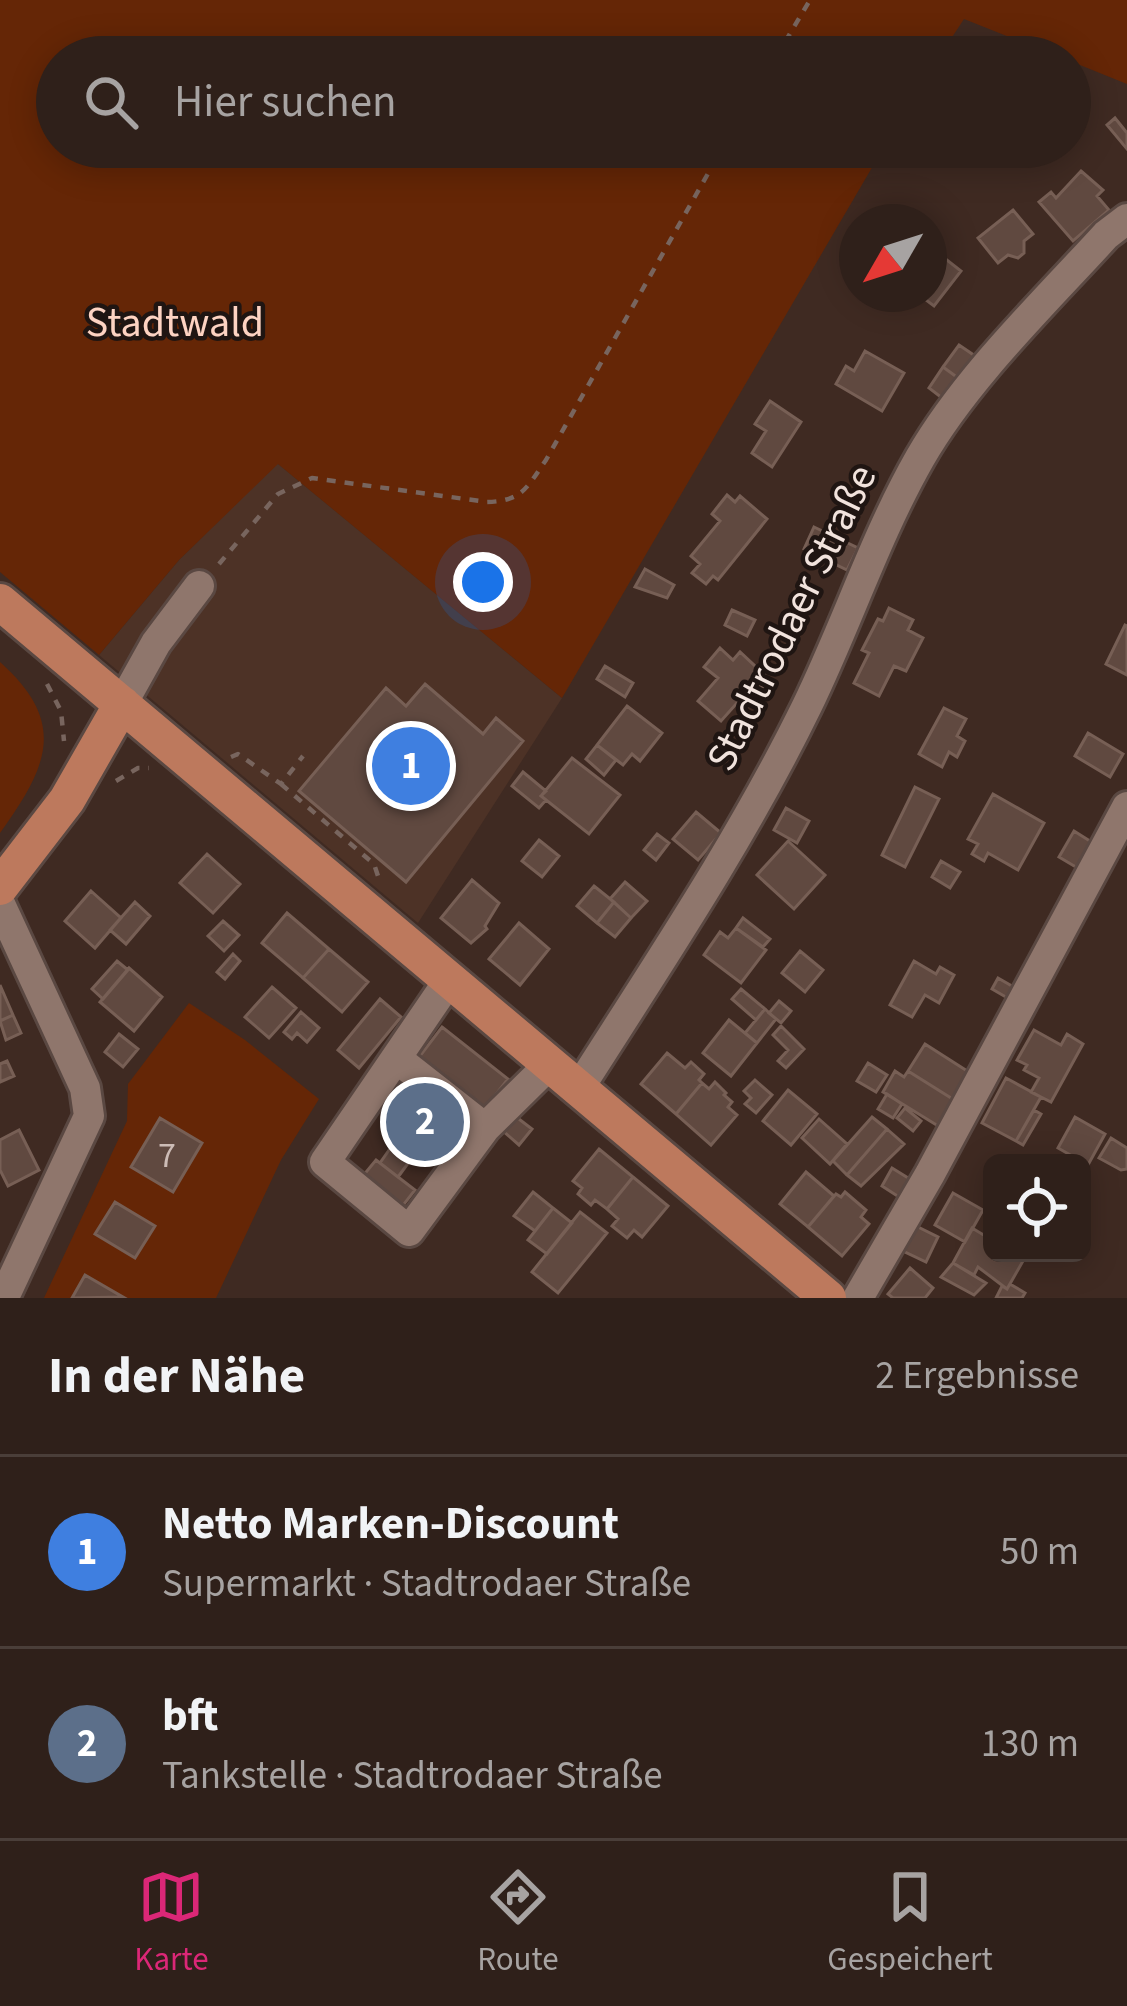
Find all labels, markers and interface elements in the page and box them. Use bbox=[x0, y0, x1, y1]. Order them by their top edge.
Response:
search box bbox=[36, 36, 1091, 168]
icon: search bbox=[78, 69, 144, 135]
text: Hier suchen bbox=[174, 70, 397, 134]
north arrow bbox=[839, 204, 947, 312]
park label: Stadtwald bbox=[86, 293, 264, 353]
street label: Stadtrodaer Straße bbox=[692, 455, 892, 781]
your location bbox=[453, 552, 513, 612]
pin: 1 bbox=[372, 721, 450, 811]
pin: 2 bbox=[386, 1077, 464, 1167]
house number: 7 bbox=[158, 1130, 176, 1181]
map controls bbox=[983, 1154, 1091, 1262]
button: locate bbox=[983, 1154, 1091, 1262]
text: In der Nähe bbox=[48, 1340, 305, 1412]
text: 2 Ergebnisse bbox=[875, 1348, 1079, 1404]
text: Netto Marken-Discount bbox=[162, 1492, 619, 1556]
text: 1 bbox=[77, 1524, 97, 1580]
text: 50 m bbox=[1000, 1524, 1079, 1580]
text: Supermarkt · Stadtrodaer Straße bbox=[162, 1556, 691, 1612]
text: bft bbox=[162, 1684, 219, 1748]
text: 2 bbox=[77, 1716, 97, 1772]
text: 130 m bbox=[981, 1716, 1079, 1772]
text: Tankstelle · Stadtrodaer Straße bbox=[162, 1748, 663, 1804]
tab: Karte bbox=[134, 1864, 209, 1983]
tab: Route bbox=[477, 1864, 559, 1983]
tab: Gespeichert bbox=[827, 1864, 993, 1983]

